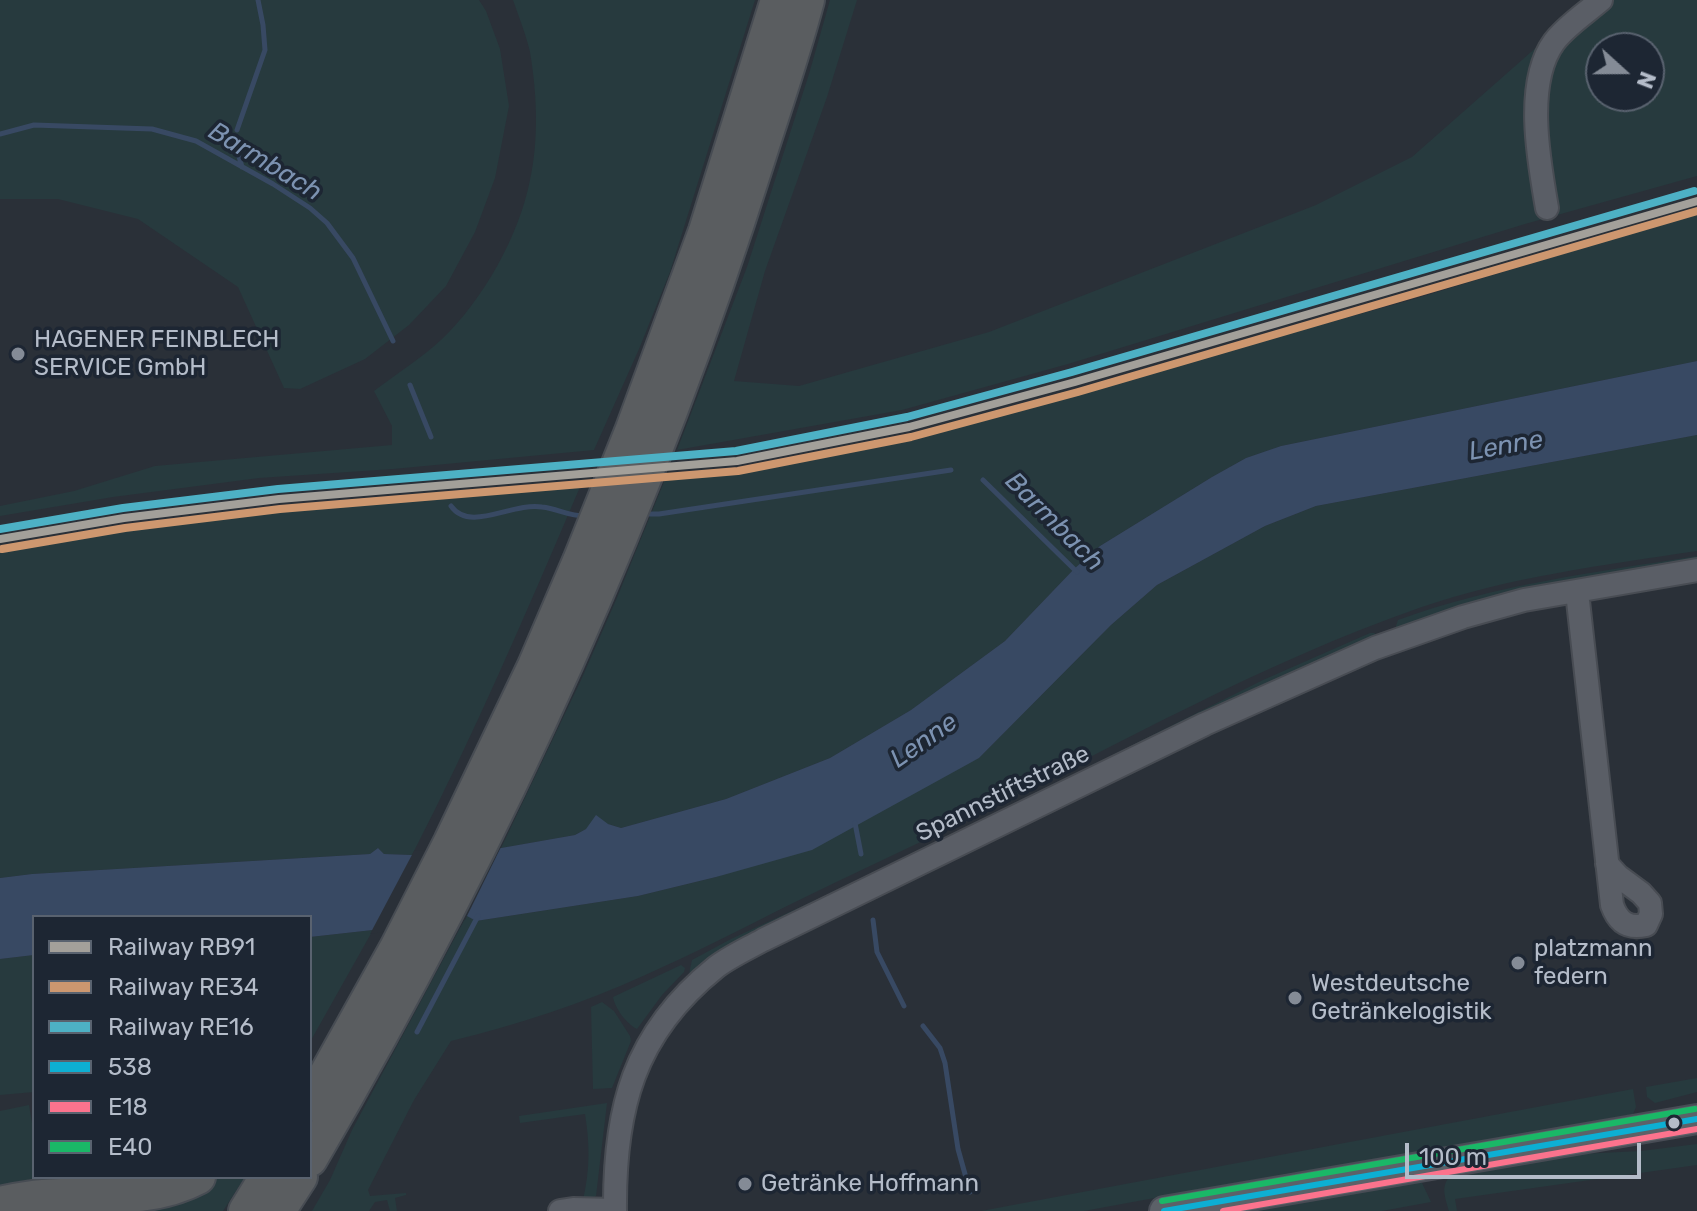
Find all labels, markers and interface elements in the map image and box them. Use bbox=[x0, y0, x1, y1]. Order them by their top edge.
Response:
north arrow bbox=[1585, 32, 1665, 112]
text: N bbox=[1631, 68, 1661, 92]
water label: Barmbach bbox=[203, 116, 327, 208]
place label: HAGENER FEINBLECH SERVICE GmbH bbox=[34, 326, 279, 382]
marker: HAGENER FEINBLECH SERVICE GmbH bbox=[9, 345, 27, 363]
water label: Lenne bbox=[1467, 424, 1545, 468]
water label: Barmbach bbox=[998, 466, 1110, 578]
water label: Lenne bbox=[884, 707, 964, 775]
street label: Spannstiftstraße bbox=[912, 740, 1094, 848]
legend bbox=[32, 915, 312, 1179]
text: Railway RB91 bbox=[108, 933, 255, 961]
place label: platzmann federn bbox=[1534, 935, 1653, 991]
marker: platzmann federn bbox=[1509, 954, 1527, 972]
place label: Westdeutsche Getränkelogistik bbox=[1311, 970, 1492, 1026]
text: Railway RE34 bbox=[108, 973, 259, 1001]
marker: Westdeutsche Getränkelogistik bbox=[1286, 989, 1304, 1007]
text: Railway RE16 bbox=[108, 1013, 254, 1041]
text: 538 bbox=[108, 1053, 152, 1081]
text: E18 bbox=[108, 1093, 148, 1121]
unlabelled marker bbox=[1666, 1115, 1682, 1131]
scale bar bbox=[1409, 1127, 1645, 1177]
text: E40 bbox=[108, 1133, 153, 1161]
text: 100 m bbox=[1419, 1143, 1487, 1171]
place label: Getränke Hoffmann bbox=[761, 1170, 979, 1198]
marker: Getränke Hoffmann bbox=[736, 1175, 754, 1193]

